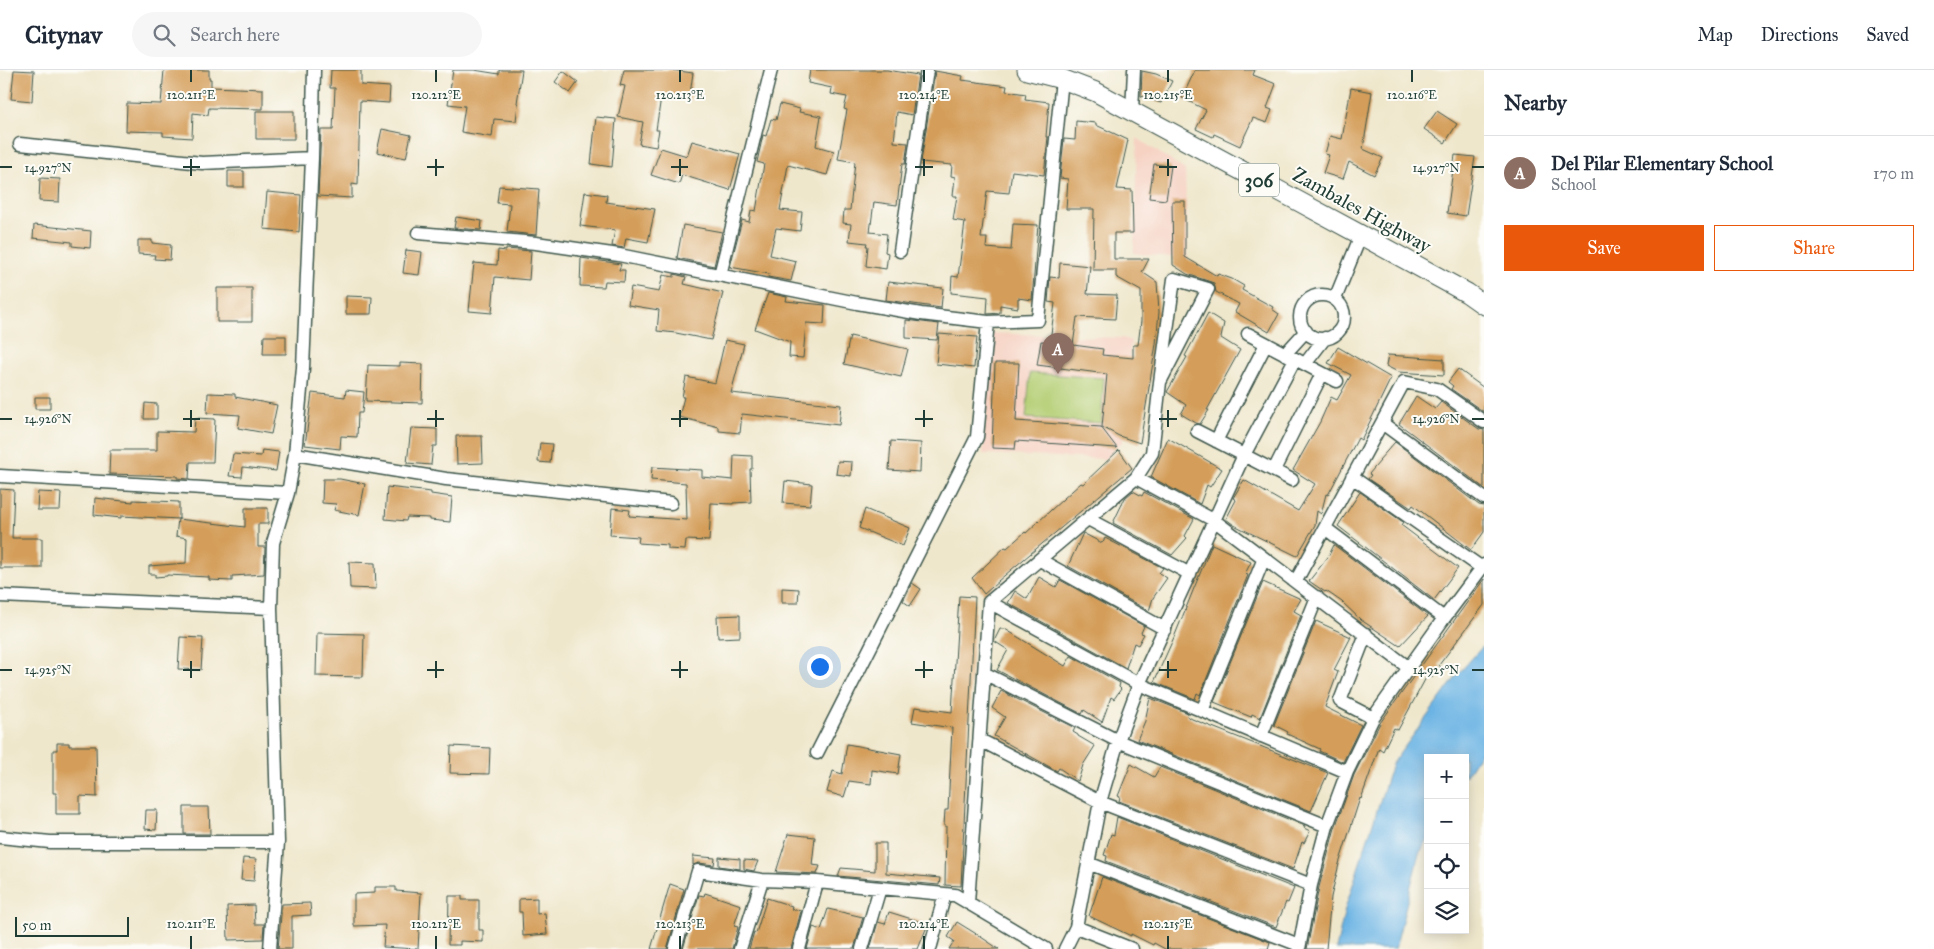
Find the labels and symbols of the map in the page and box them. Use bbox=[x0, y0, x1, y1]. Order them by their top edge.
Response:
text: 120.211°E bbox=[167, 88, 216, 102]
text: 120.212°E bbox=[411, 88, 461, 102]
text: 120.213°E bbox=[656, 88, 705, 102]
text: 120.214°E bbox=[899, 88, 950, 102]
text: 120.215°E bbox=[1143, 88, 1193, 102]
text: 120.216°E bbox=[1387, 88, 1437, 102]
text: 14.927°N bbox=[24, 161, 72, 175]
text: 14.927°N bbox=[1412, 161, 1460, 175]
street label: Zambales Highway bbox=[1288, 162, 1436, 259]
road number: 306 bbox=[1239, 164, 1279, 196]
pin: A bbox=[1042, 333, 1074, 374]
text: 14.926°N bbox=[24, 412, 72, 426]
text: 14.926°N bbox=[1412, 412, 1460, 426]
your location bbox=[807, 654, 833, 680]
text: 14.925°N bbox=[25, 663, 71, 677]
text: 14.925°N bbox=[1413, 663, 1459, 677]
scale bar bbox=[15, 914, 129, 937]
text: 120.211°E bbox=[167, 917, 216, 931]
text: 120.212°E bbox=[411, 917, 461, 931]
text: 120.213°E bbox=[656, 917, 705, 931]
text: 120.214°E bbox=[899, 917, 950, 931]
text: 120.215°E bbox=[1143, 917, 1193, 931]

